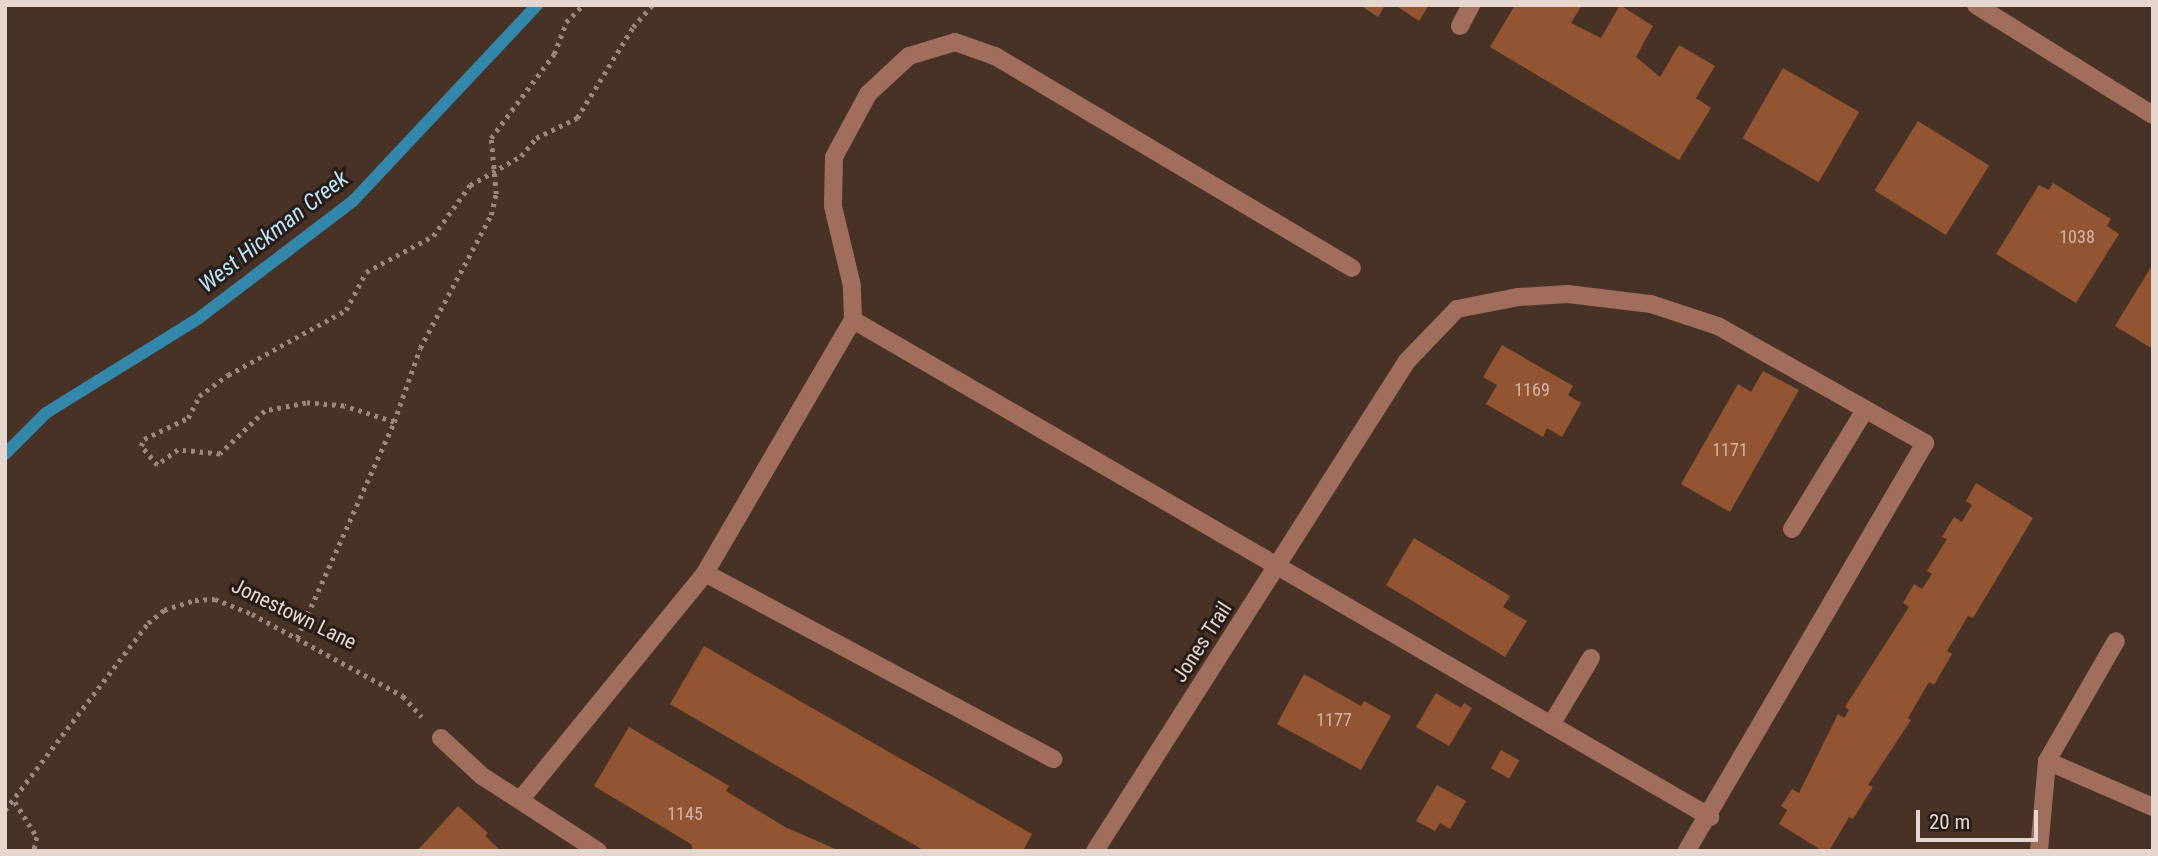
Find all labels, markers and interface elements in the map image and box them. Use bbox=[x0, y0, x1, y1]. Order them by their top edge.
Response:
water label: West Hickman Creek bbox=[194, 165, 354, 299]
house number: 1038 bbox=[2059, 226, 2095, 248]
house number: 1169 bbox=[1514, 379, 1550, 401]
house number: 1171 bbox=[1712, 439, 1748, 461]
street label: Jonestown Lane bbox=[228, 573, 360, 655]
street label: Jones Trail bbox=[1167, 597, 1237, 687]
house number: 1177 bbox=[1316, 709, 1352, 731]
scale bar bbox=[1920, 796, 2042, 840]
house number: 1145 bbox=[667, 803, 703, 825]
text: 20 m bbox=[1929, 810, 1970, 834]

